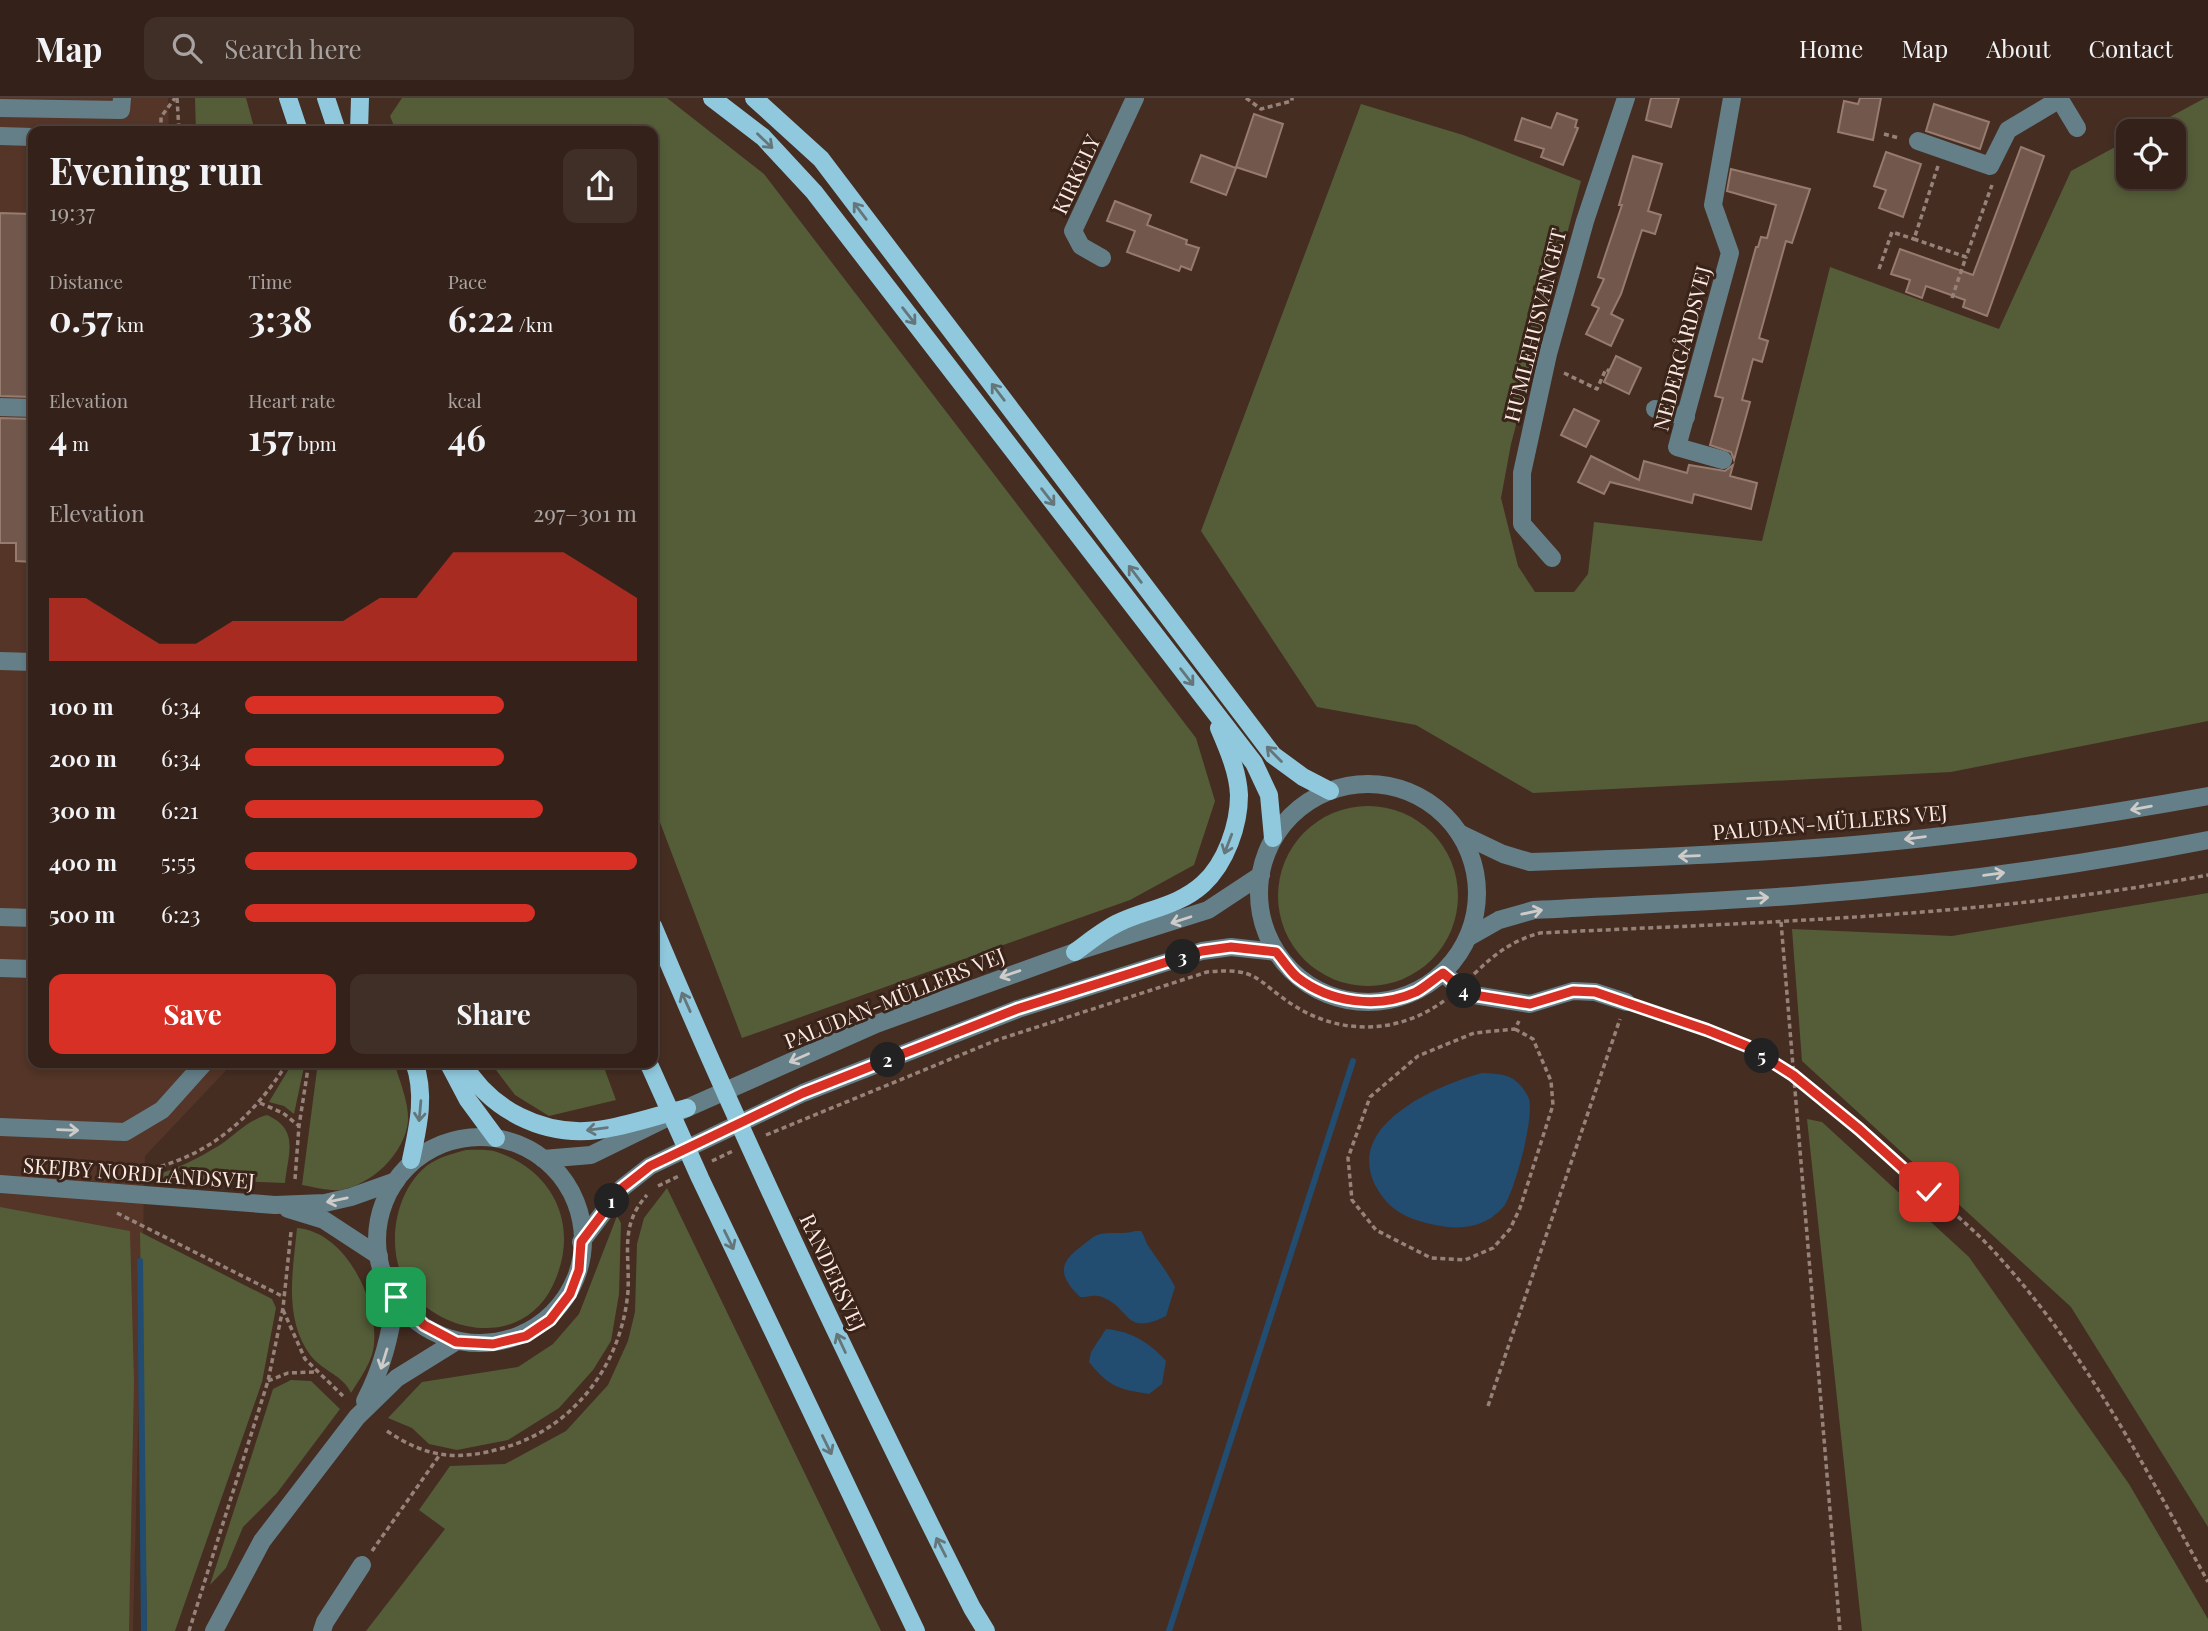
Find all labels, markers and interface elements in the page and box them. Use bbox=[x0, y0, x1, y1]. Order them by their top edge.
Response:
search box bbox=[144, 17, 634, 80]
text: Map bbox=[35, 26, 102, 70]
icon: search bbox=[168, 29, 206, 67]
text: Search here bbox=[224, 31, 362, 66]
text: Home bbox=[1799, 32, 1863, 64]
text: Map bbox=[1901, 32, 1948, 64]
text: About bbox=[1986, 32, 2050, 64]
text: Contact bbox=[2088, 32, 2173, 64]
map controls bbox=[2116, 119, 2186, 189]
button: locate bbox=[2116, 119, 2186, 189]
street label: KIRKELY bbox=[1044, 129, 1106, 218]
one-way arrow bbox=[757, 132, 774, 149]
text: Evening run bbox=[49, 144, 263, 195]
button: share bbox=[563, 149, 637, 223]
text: 19:37 bbox=[49, 196, 95, 227]
one-way arrow bbox=[853, 202, 868, 221]
street label: HUMLEHUSVÆNGET bbox=[1496, 225, 1572, 425]
street label: NEDERGÅRDSVEJ bbox=[1646, 262, 1717, 434]
text: Distance bbox=[49, 268, 123, 294]
text: Time bbox=[248, 268, 292, 294]
text: Pace bbox=[448, 268, 487, 294]
text: 0.57 bbox=[49, 294, 113, 341]
text: 3:38 bbox=[248, 294, 312, 341]
text: 6:22 bbox=[448, 294, 514, 341]
one-way arrow bbox=[902, 307, 917, 325]
text: km bbox=[113, 311, 144, 337]
text: /km bbox=[514, 311, 553, 337]
one-way arrow bbox=[990, 384, 1005, 402]
text: Elevation bbox=[49, 387, 128, 413]
text: Heart rate bbox=[248, 387, 335, 413]
text: kcal bbox=[448, 387, 482, 413]
text: 4 bbox=[49, 413, 67, 460]
text: 157 bbox=[248, 413, 293, 460]
text: 46 bbox=[448, 413, 486, 460]
text: m bbox=[67, 430, 89, 456]
text: bpm bbox=[293, 430, 337, 456]
one-way arrow bbox=[1041, 487, 1056, 505]
text: Elevation bbox=[49, 497, 145, 528]
text: 297–301 m bbox=[533, 497, 637, 528]
one-way arrow bbox=[1128, 565, 1143, 583]
one-way arrow bbox=[1180, 667, 1194, 686]
text: 100 m bbox=[49, 690, 114, 721]
text: 6:34 bbox=[161, 690, 201, 721]
text: 200 m bbox=[49, 742, 117, 773]
text: 6:34 bbox=[161, 742, 201, 773]
one-way arrow bbox=[1266, 745, 1283, 762]
text: 300 m bbox=[49, 794, 116, 825]
text: 6:21 bbox=[161, 794, 199, 825]
street label: PALUDAN-MÜLLERS VEJ bbox=[1711, 797, 1949, 845]
one-way arrow bbox=[2130, 802, 2153, 815]
one-way arrow bbox=[1905, 831, 1927, 844]
one-way arrow bbox=[1221, 832, 1234, 854]
text: 400 m bbox=[49, 846, 117, 877]
text: 5:55 bbox=[161, 846, 196, 877]
one-way arrow bbox=[1677, 849, 1700, 862]
one-way arrow bbox=[1982, 867, 2005, 880]
one-way arrow bbox=[1747, 891, 1770, 904]
text: 500 m bbox=[49, 898, 115, 929]
text: 6:23 bbox=[161, 898, 200, 929]
one-way arrow bbox=[1520, 904, 1542, 917]
one-way arrow bbox=[1170, 915, 1192, 927]
street label: PALUDAN-MÜLLERS VEJ bbox=[779, 940, 1009, 1054]
pin: 3 bbox=[1166, 940, 1200, 974]
text: 3 bbox=[1178, 943, 1187, 969]
one-way arrow bbox=[1000, 969, 1022, 981]
button: Save bbox=[49, 974, 336, 1054]
button: Share bbox=[350, 974, 637, 1054]
pin: 4 bbox=[1446, 974, 1482, 1008]
text: 4 bbox=[1458, 977, 1469, 1003]
one-way arrow bbox=[679, 992, 692, 1013]
pin: 5 bbox=[1744, 1038, 1780, 1074]
pin: 2 bbox=[870, 1042, 906, 1077]
text: 5 bbox=[1757, 1042, 1766, 1068]
text: 2 bbox=[883, 1046, 892, 1072]
one-way arrow bbox=[789, 1052, 810, 1065]
one-way arrow bbox=[413, 1099, 426, 1122]
one-way arrow bbox=[56, 1123, 79, 1136]
one-way arrow bbox=[586, 1123, 609, 1136]
street label: SKEJBY NORDLANDSVEJ bbox=[22, 1150, 256, 1194]
pin bbox=[1899, 1162, 1959, 1222]
icon: check bbox=[1910, 1173, 1948, 1211]
pin: 1 bbox=[594, 1184, 630, 1218]
text: 1 bbox=[608, 1187, 615, 1213]
one-way arrow bbox=[326, 1194, 349, 1208]
street label: RANDERSVEJ bbox=[795, 1209, 874, 1336]
one-way arrow bbox=[723, 1229, 736, 1250]
pin bbox=[366, 1267, 426, 1327]
icon: arrive bbox=[377, 1278, 415, 1316]
one-way arrow bbox=[834, 1333, 848, 1354]
one-way arrow bbox=[377, 1348, 389, 1370]
one-way arrow bbox=[821, 1434, 835, 1455]
one-way arrow bbox=[933, 1537, 947, 1558]

